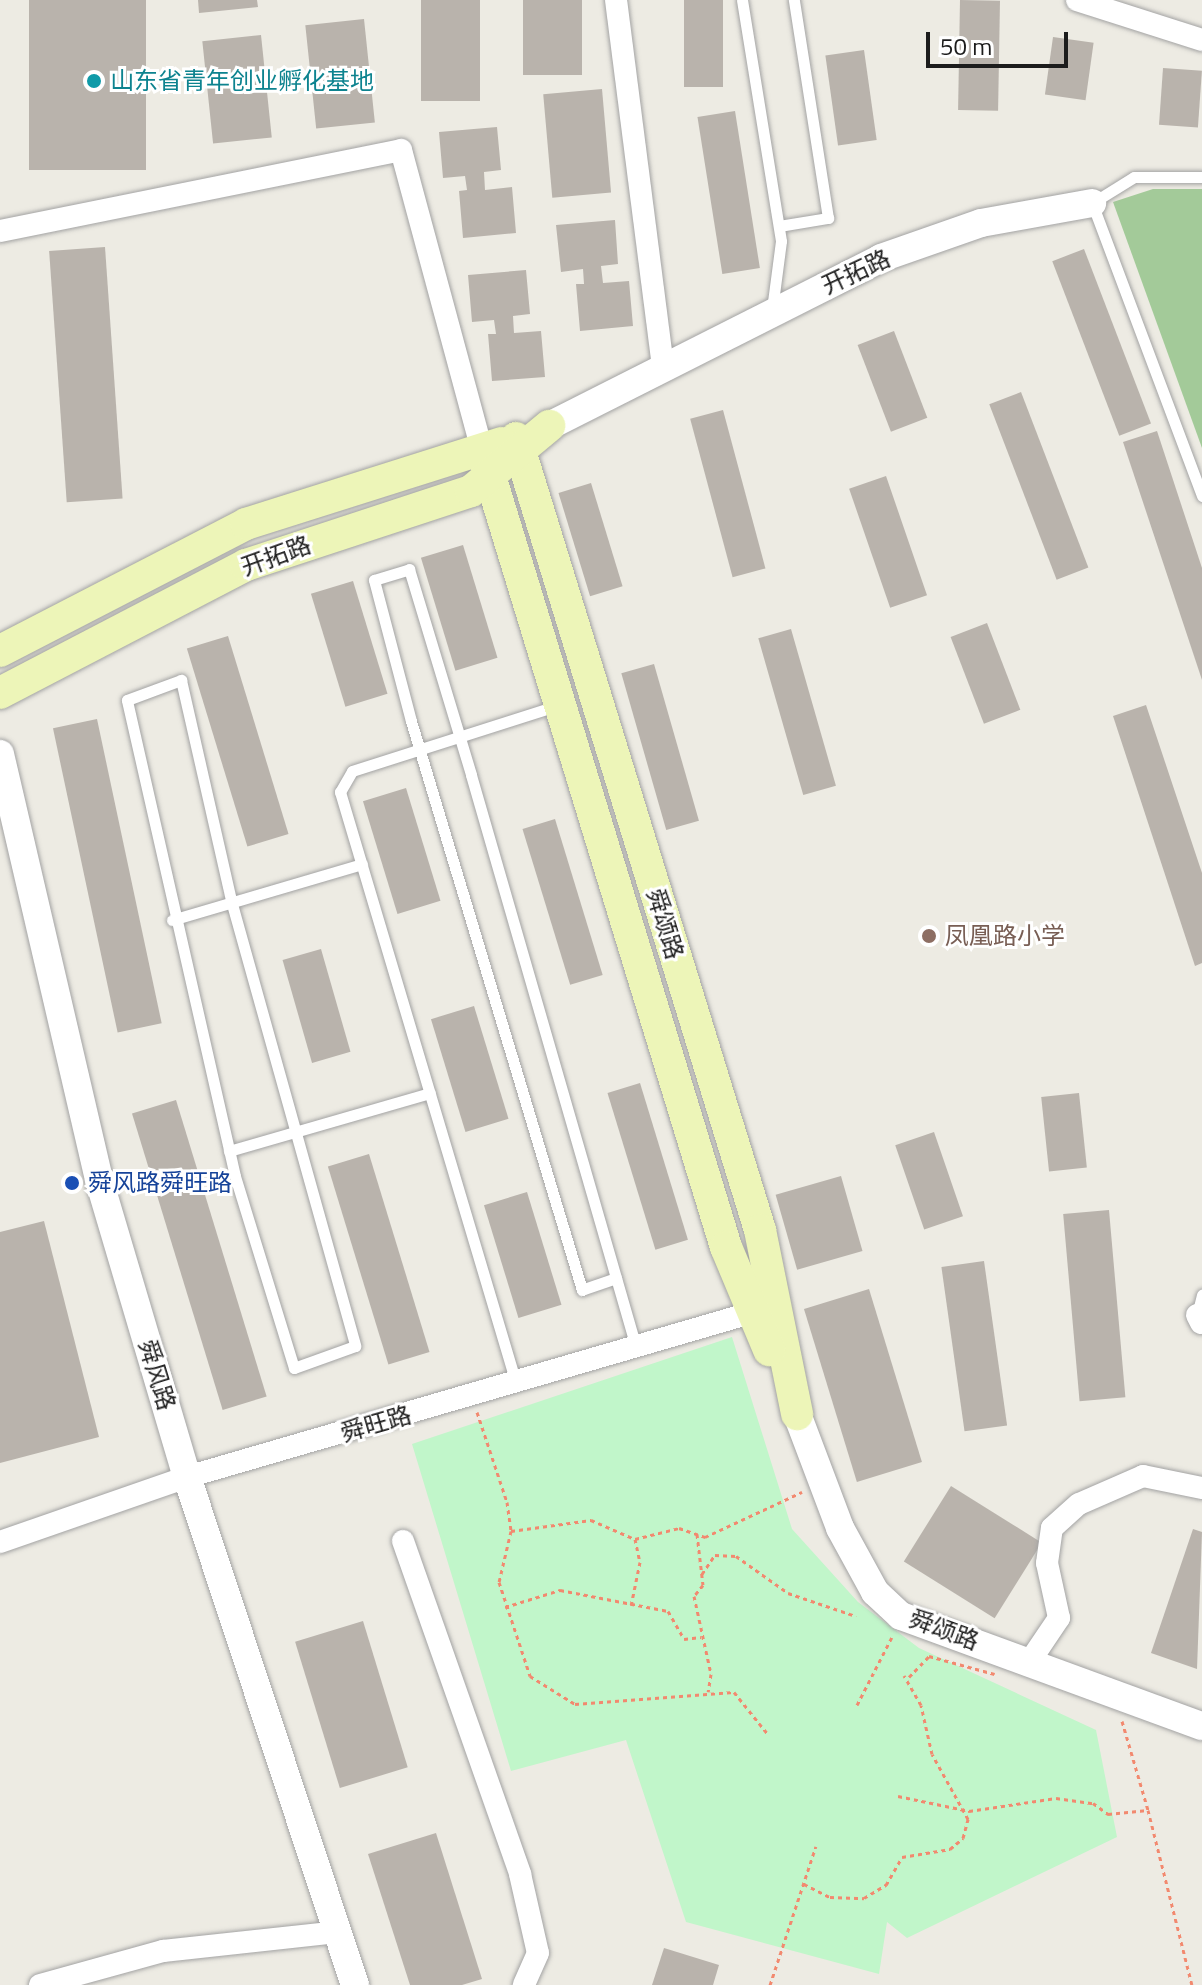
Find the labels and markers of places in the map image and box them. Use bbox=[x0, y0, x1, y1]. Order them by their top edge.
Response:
place label: 山东省青年创业孵化基地 bbox=[110, 67, 374, 95]
marker: 山东省青年创业孵化基地 bbox=[85, 72, 103, 90]
place label: 凤凰路小学 bbox=[945, 922, 1065, 950]
marker: 凤凰路小学 bbox=[920, 927, 938, 945]
place label: 舜风路舜旺路 bbox=[88, 1169, 232, 1197]
marker: 舜风路舜旺路 bbox=[63, 1174, 81, 1192]

